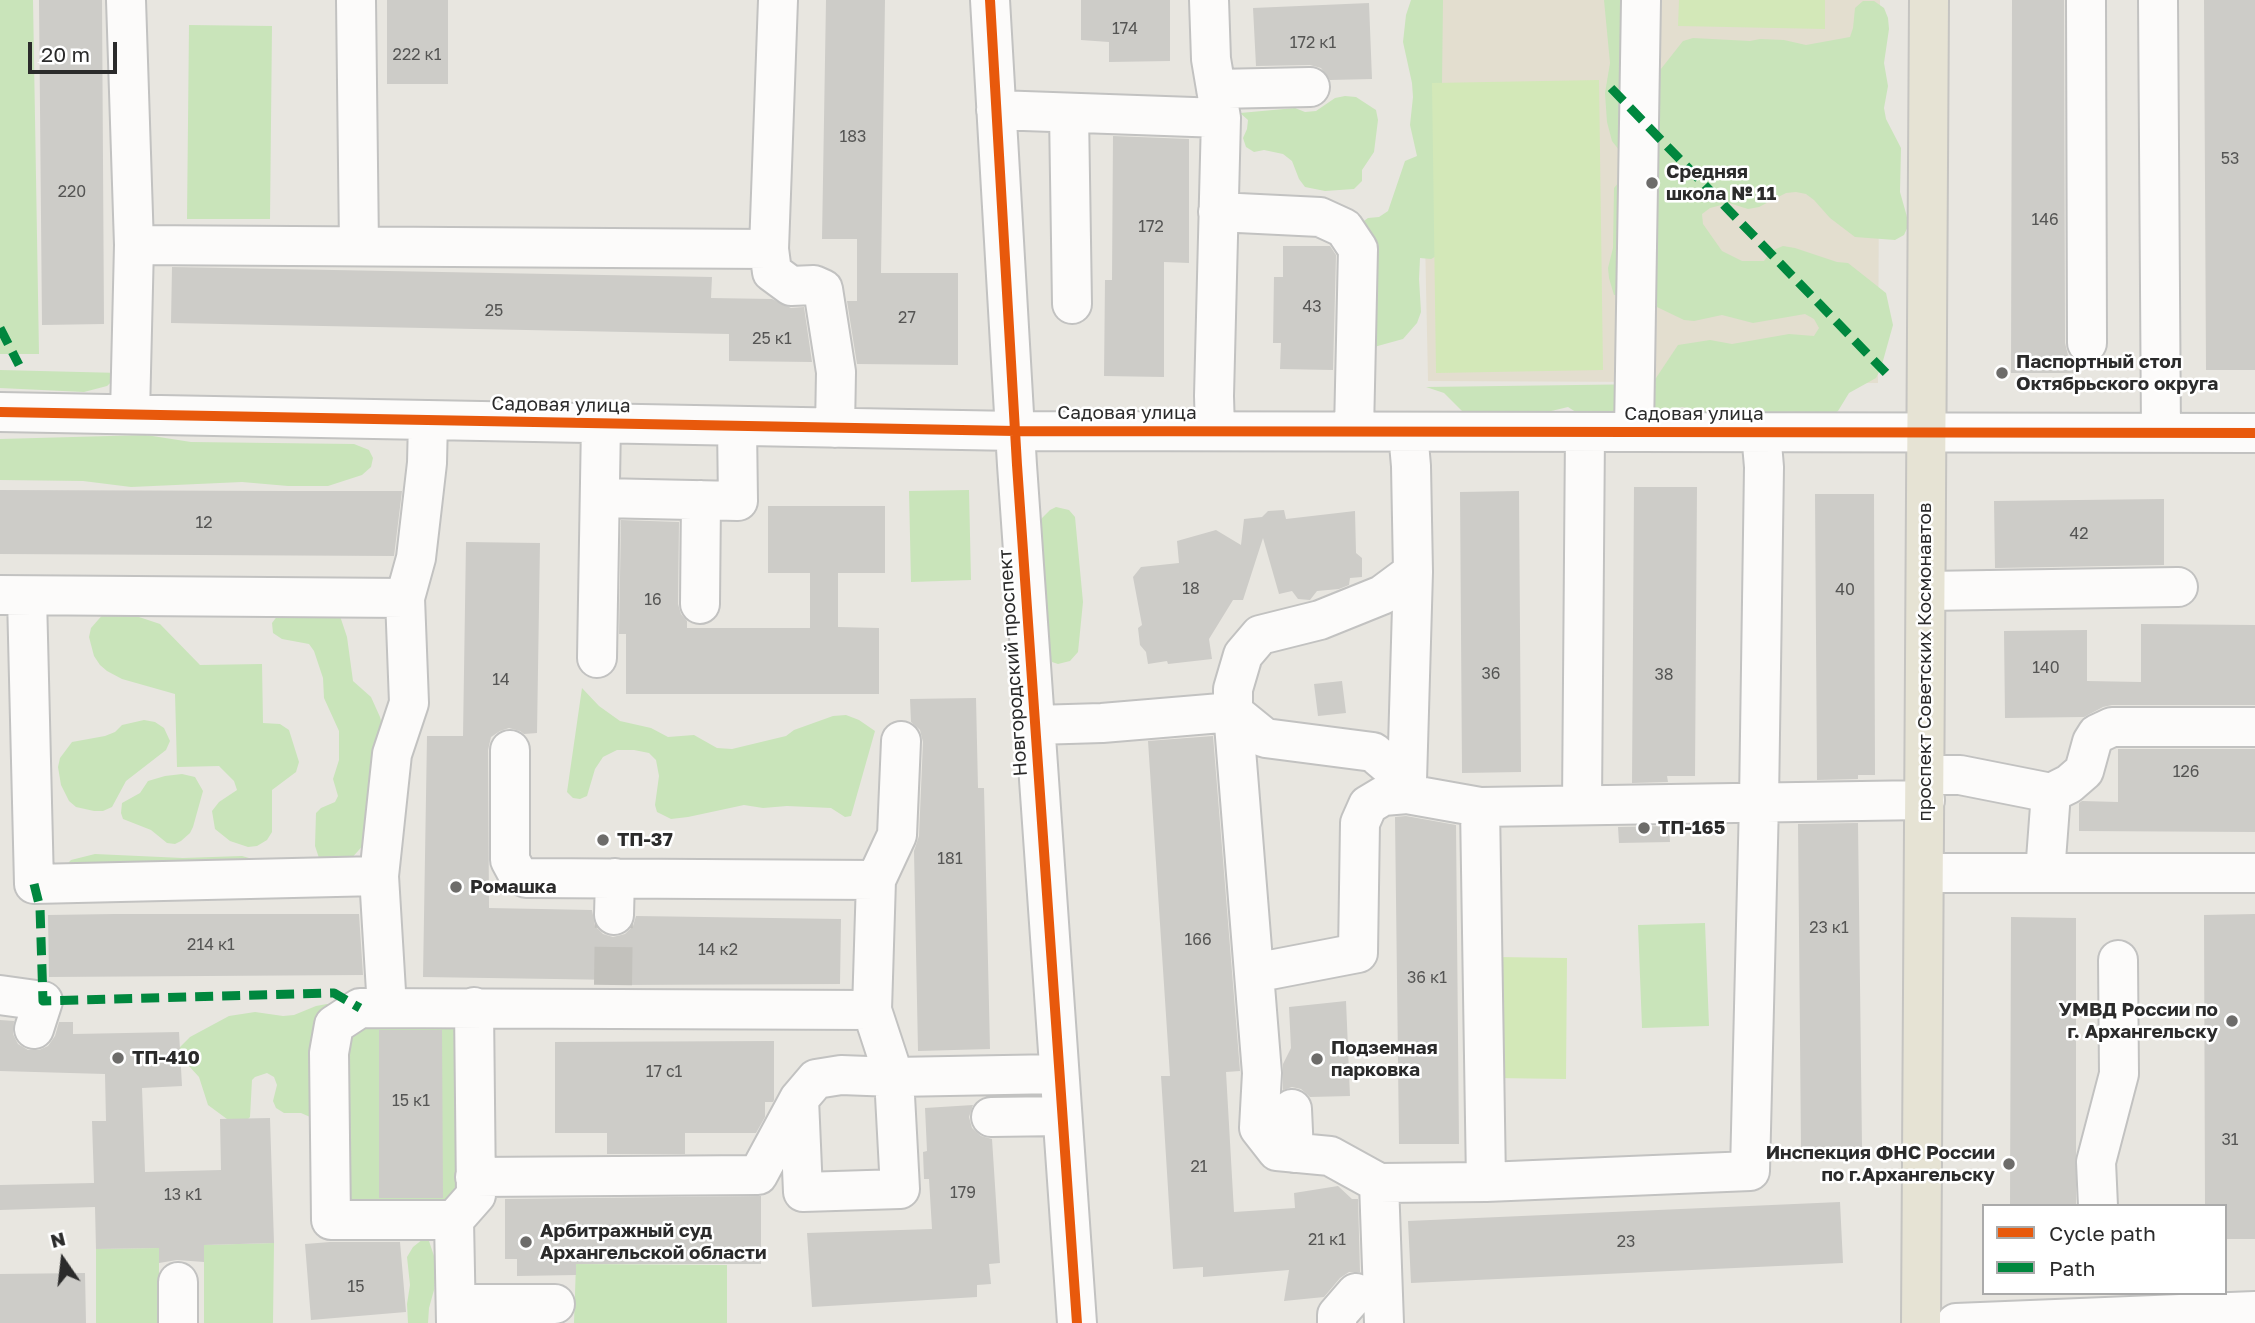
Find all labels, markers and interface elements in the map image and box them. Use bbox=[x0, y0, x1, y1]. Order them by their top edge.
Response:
house number: 174 bbox=[1112, 19, 1138, 39]
scale bar bbox=[32, 28, 121, 72]
house number: 172 к1 bbox=[1290, 33, 1336, 53]
text: 20 m bbox=[41, 41, 90, 67]
house number: 222 к1 bbox=[393, 45, 441, 65]
house number: 183 bbox=[840, 127, 866, 147]
house number: 53 bbox=[2221, 149, 2239, 169]
place label: Средняя школа № 11 bbox=[1666, 161, 1776, 205]
marker: Средняя школа № 11 bbox=[1644, 175, 1660, 191]
house number: 220 bbox=[58, 182, 86, 202]
house number: 146 bbox=[2031, 210, 2059, 230]
house number: 172 bbox=[1138, 217, 1164, 237]
house number: 43 bbox=[1302, 297, 1322, 317]
house number: 25 bbox=[485, 301, 503, 321]
house number: 27 bbox=[898, 308, 916, 328]
house number: 25 к1 bbox=[752, 329, 792, 349]
place label: Паспортный стол Октябрьского округа bbox=[2016, 351, 2218, 395]
marker: Паспортный стол Октябрьского округа bbox=[1994, 365, 2010, 381]
street label: Садовая улица bbox=[491, 392, 631, 418]
street label: Садовая улица bbox=[1057, 402, 1197, 424]
street label: Садовая улица bbox=[1624, 403, 1764, 425]
street label: проспект Советских Космонавтов bbox=[1914, 502, 1936, 822]
house number: 12 bbox=[195, 513, 213, 533]
house number: 42 bbox=[2069, 524, 2089, 544]
street label: Новгородский проспект bbox=[994, 549, 1032, 777]
house number: 18 bbox=[1182, 579, 1200, 599]
house number: 40 bbox=[1835, 580, 1855, 600]
house number: 16 bbox=[644, 590, 662, 610]
house number: 140 bbox=[2032, 658, 2060, 678]
house number: 36 bbox=[1481, 664, 1501, 684]
house number: 38 bbox=[1654, 665, 1674, 685]
house number: 14 bbox=[492, 670, 510, 690]
house number: 126 bbox=[2173, 762, 2199, 782]
place label: ТП-165 bbox=[1658, 817, 1725, 839]
marker: ТП-165 bbox=[1636, 820, 1652, 836]
place label: ТП-37 bbox=[617, 829, 673, 851]
marker: ТП-37 bbox=[595, 832, 611, 848]
house number: 181 bbox=[937, 849, 963, 869]
place label: Ромашка bbox=[470, 876, 556, 898]
marker: Ромашка bbox=[448, 879, 464, 895]
house number: 23 к1 bbox=[1809, 918, 1849, 938]
house number: 166 bbox=[1184, 930, 1212, 950]
house number: 214 к1 bbox=[187, 935, 235, 955]
house number: 14 к2 bbox=[698, 940, 738, 960]
house number: 36 к1 bbox=[1407, 968, 1447, 988]
place label: УМВД России по г. Архангельску bbox=[2059, 999, 2218, 1043]
marker: УМВД России по г. Архангельску bbox=[2224, 1013, 2240, 1029]
place label: Подземная парковка bbox=[1331, 1037, 1438, 1081]
place label: ТП-410 bbox=[132, 1047, 200, 1069]
marker: ТП-410 bbox=[110, 1050, 126, 1066]
marker: Подземная парковка bbox=[1309, 1051, 1325, 1067]
house number: 17 с1 bbox=[646, 1062, 682, 1082]
house number: 15 к1 bbox=[392, 1091, 430, 1111]
house number: 31 bbox=[2221, 1130, 2239, 1150]
place label: Инспекция ФНС России по г.Архангельску bbox=[1766, 1142, 1995, 1186]
marker: Инспекция ФНС России по г.Архангельску bbox=[2001, 1156, 2017, 1172]
house number: 21 bbox=[1190, 1157, 1208, 1177]
house number: 179 bbox=[950, 1183, 976, 1203]
house number: 13 к1 bbox=[164, 1185, 202, 1205]
legend bbox=[1982, 1204, 2227, 1295]
place label: Арбитражный суд Архангельской области bbox=[540, 1220, 767, 1264]
text: Cycle path bbox=[2049, 1220, 2156, 1246]
north arrow bbox=[28, 1225, 98, 1295]
text: N bbox=[48, 1226, 68, 1252]
house number: 21 к1 bbox=[1308, 1230, 1346, 1250]
house number: 23 bbox=[1617, 1232, 1635, 1252]
marker: Арбитражный суд Архангельской области bbox=[518, 1234, 534, 1250]
text: Path bbox=[2049, 1255, 2096, 1281]
house number: 15 bbox=[347, 1277, 365, 1297]

